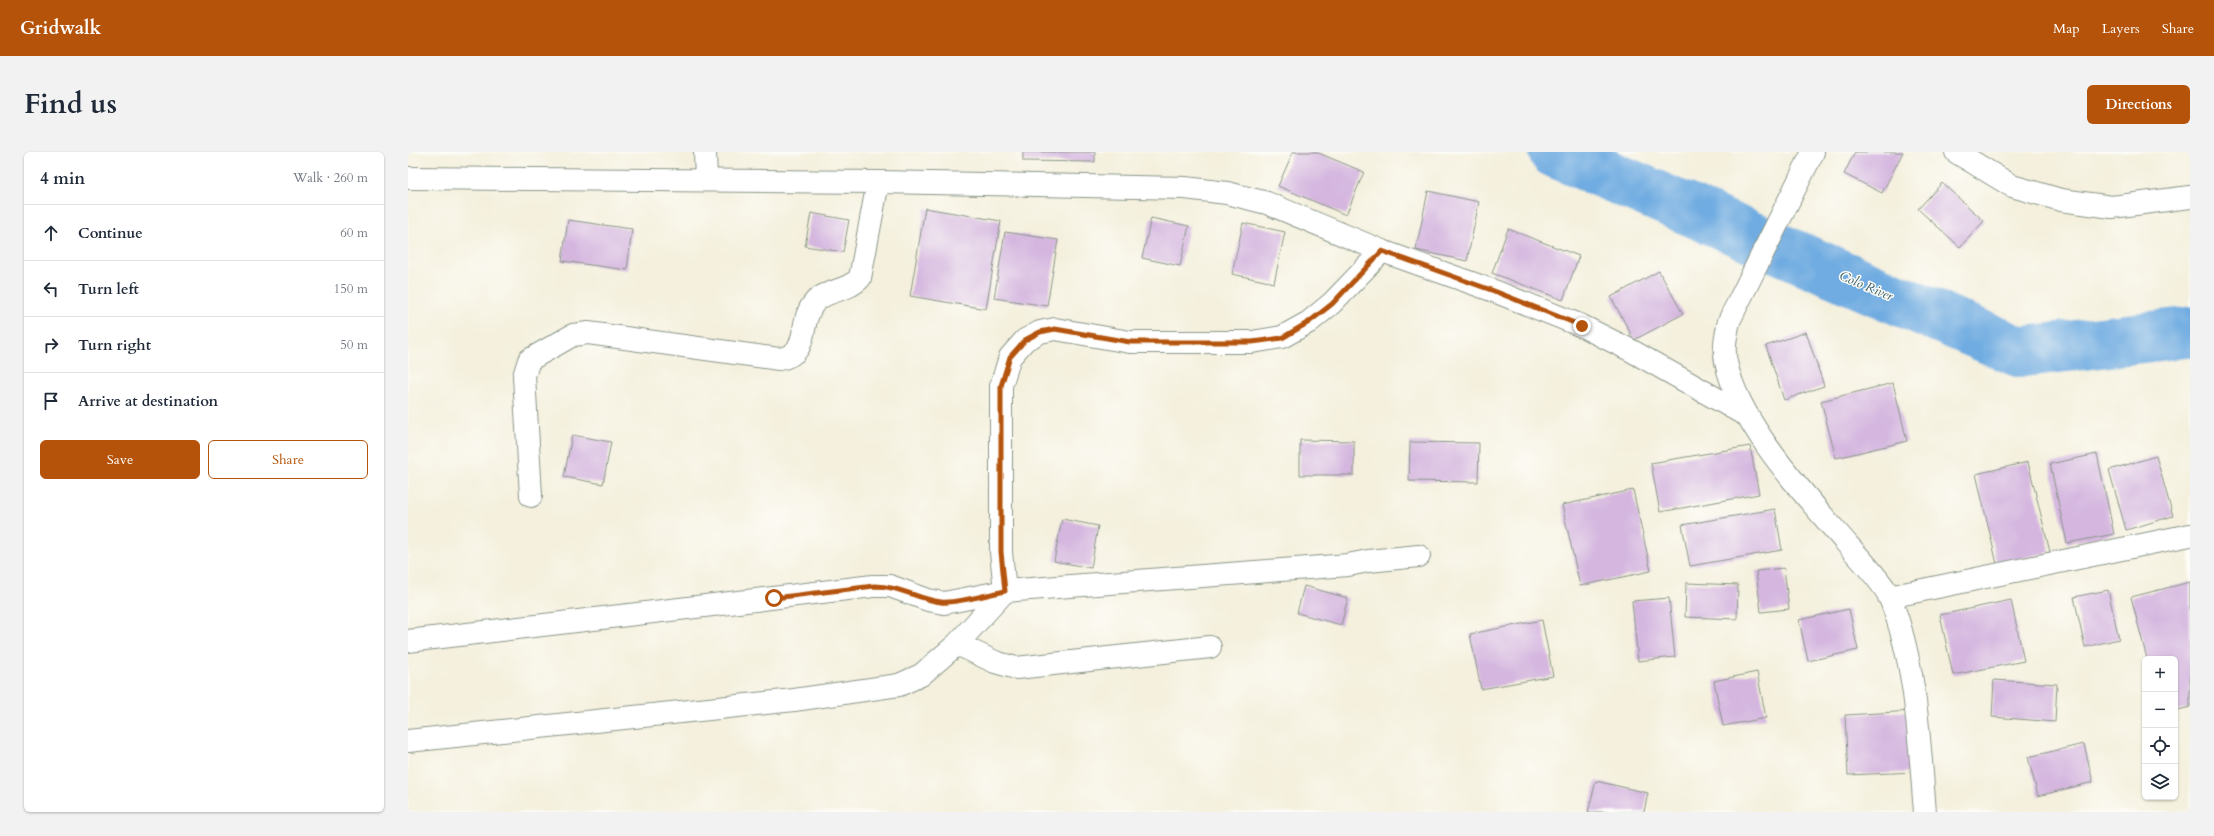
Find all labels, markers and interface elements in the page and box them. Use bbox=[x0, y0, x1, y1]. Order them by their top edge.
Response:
text: Gridwalk bbox=[20, 15, 101, 41]
text: Map bbox=[2053, 19, 2080, 38]
text: Layers bbox=[2102, 19, 2140, 38]
text: Share bbox=[2162, 19, 2194, 38]
text: Find us bbox=[24, 85, 117, 123]
button: Directions bbox=[2087, 85, 2190, 124]
text: 4 min bbox=[40, 167, 85, 190]
text: Walk · 260 m bbox=[293, 169, 368, 187]
icon: ahead bbox=[40, 222, 62, 244]
text: Continue bbox=[78, 223, 143, 243]
text: 60 m bbox=[340, 224, 368, 242]
water label: Colo River bbox=[1836, 267, 1896, 306]
icon: left bbox=[40, 278, 62, 300]
text: Turn left bbox=[78, 279, 139, 299]
text: 150 m bbox=[334, 280, 368, 298]
route end bbox=[1573, 317, 1591, 335]
icon: right bbox=[40, 334, 62, 356]
text: Turn right bbox=[78, 335, 151, 355]
text: 50 m bbox=[340, 336, 368, 354]
icon: arrive bbox=[40, 390, 62, 412]
text: Arrive at destination bbox=[78, 391, 218, 411]
button: Save bbox=[40, 440, 200, 479]
button: Share bbox=[208, 440, 368, 479]
route start bbox=[765, 589, 783, 607]
map controls bbox=[2142, 656, 2178, 800]
button: + bbox=[2142, 656, 2178, 692]
button: − bbox=[2142, 692, 2178, 728]
button: locate bbox=[2142, 728, 2178, 764]
button: layers bbox=[2142, 764, 2178, 800]

